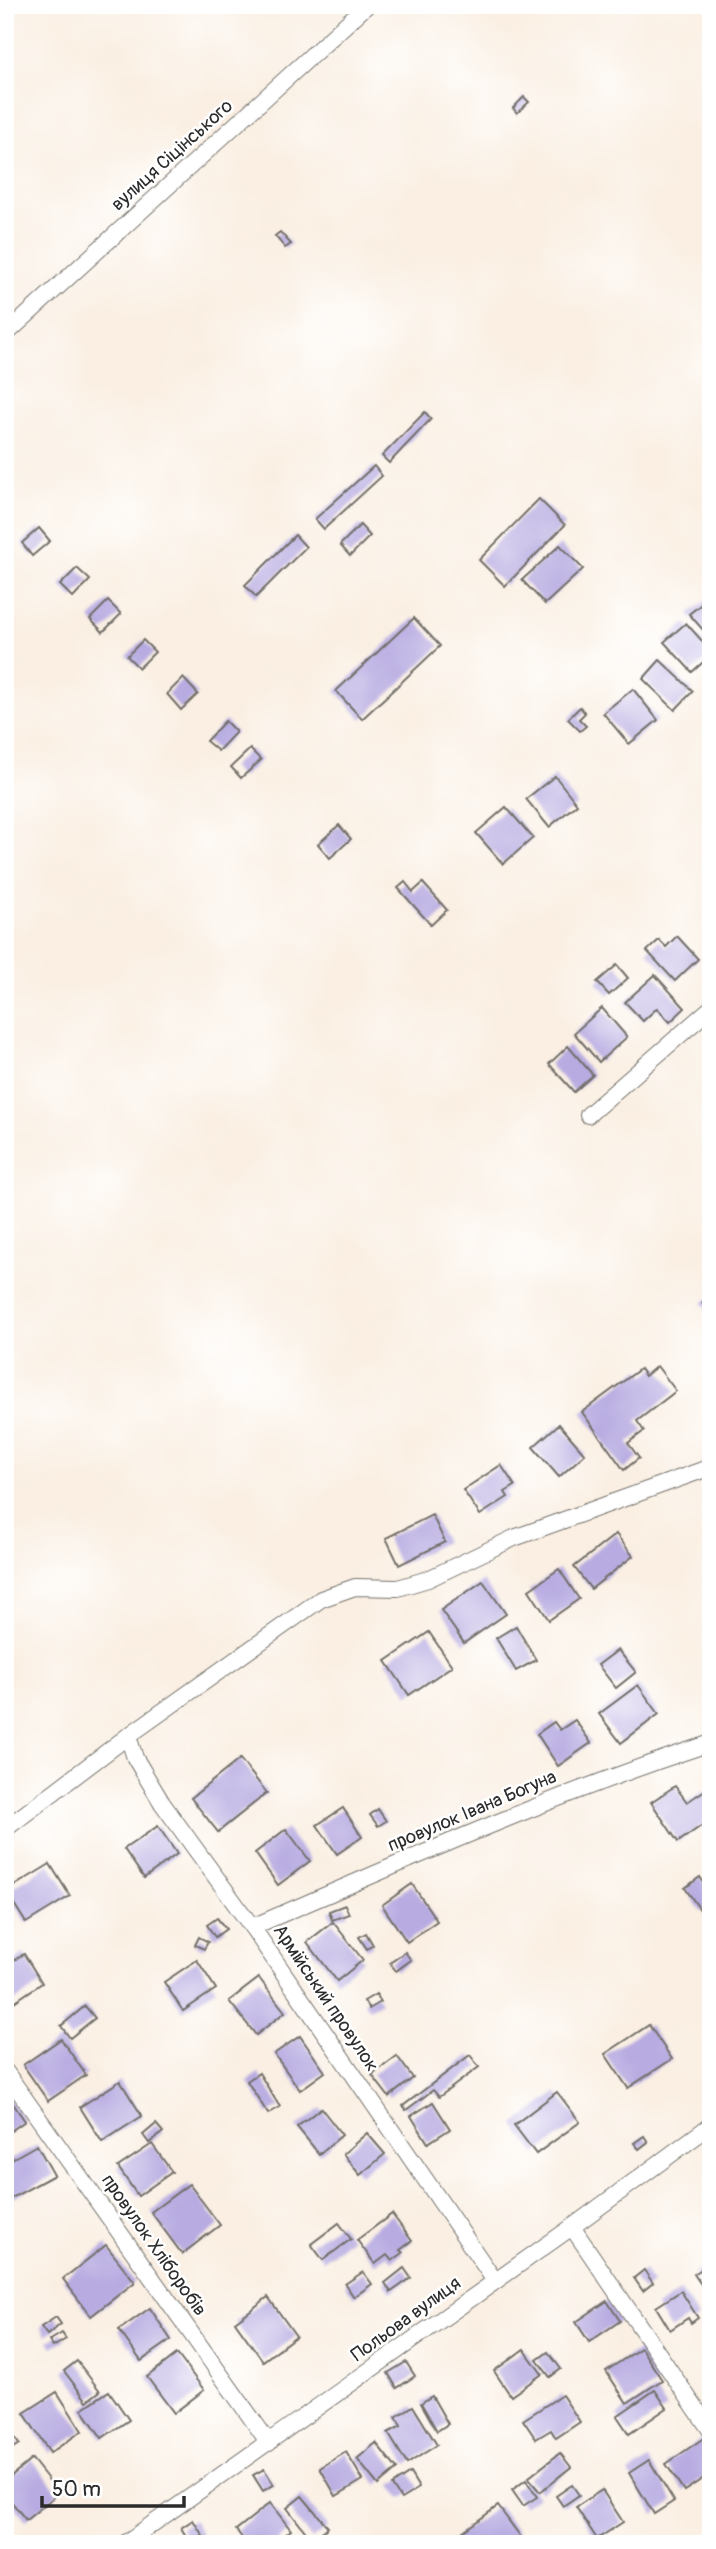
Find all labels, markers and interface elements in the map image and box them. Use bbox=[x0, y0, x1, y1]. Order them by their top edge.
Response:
street label: вулиця Сіцінського bbox=[106, 94, 238, 216]
street label: провулок Івана Богуна bbox=[384, 1765, 560, 1857]
street label: Армійський провулок bbox=[268, 1920, 384, 2076]
street label: провулок Хліборобів bbox=[96, 2169, 212, 2321]
street label: Польова вулиця bbox=[347, 2271, 466, 2367]
scale bar bbox=[42, 2465, 184, 2509]
text: 50 m bbox=[52, 2476, 101, 2503]

